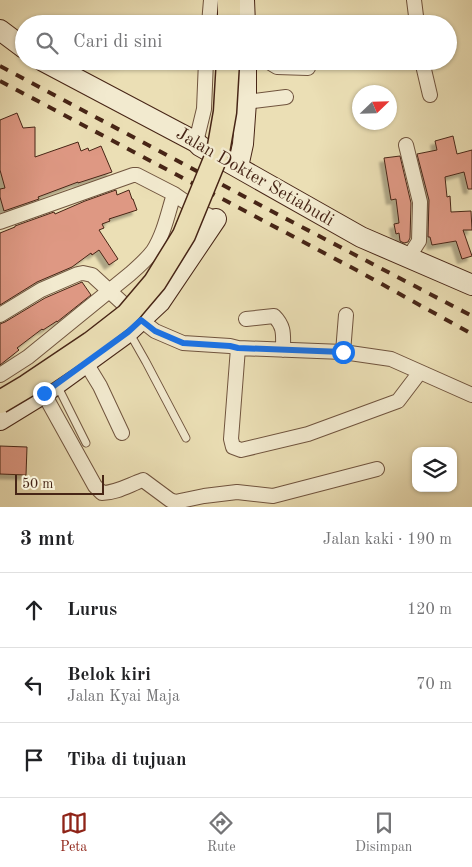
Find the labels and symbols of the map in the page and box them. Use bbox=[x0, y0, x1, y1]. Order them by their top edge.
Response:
north arrow bbox=[352, 85, 397, 130]
street label: Jalan Dokter Setiabudi bbox=[173, 124, 337, 230]
route start bbox=[332, 341, 355, 364]
route end bbox=[33, 382, 56, 405]
scale bar bbox=[15, 472, 104, 495]

